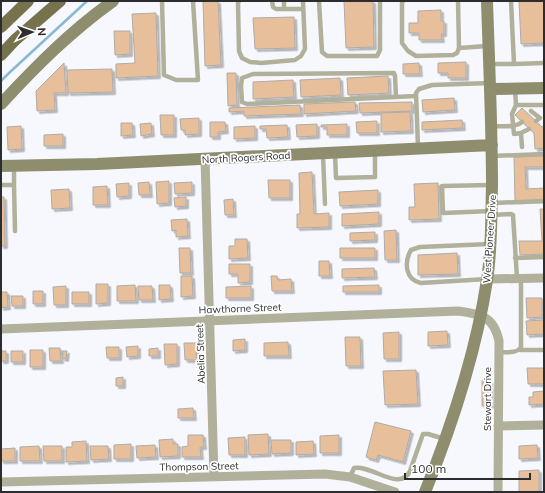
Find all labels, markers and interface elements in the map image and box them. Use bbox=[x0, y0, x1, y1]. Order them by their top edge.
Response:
north arrow bbox=[12, 12, 52, 52]
text: N bbox=[35, 27, 49, 36]
street label: North Rogers Road bbox=[201, 149, 291, 166]
street label: West Pioneer Drive bbox=[480, 194, 499, 284]
street label: Hawthorne Street bbox=[198, 301, 282, 316]
street label: Abelia Street bbox=[193, 323, 208, 384]
street label: Stewart Drive bbox=[481, 367, 494, 431]
scale bar bbox=[405, 455, 530, 481]
street label: Thompson Street bbox=[159, 459, 239, 474]
text: 100 m bbox=[411, 461, 446, 476]

